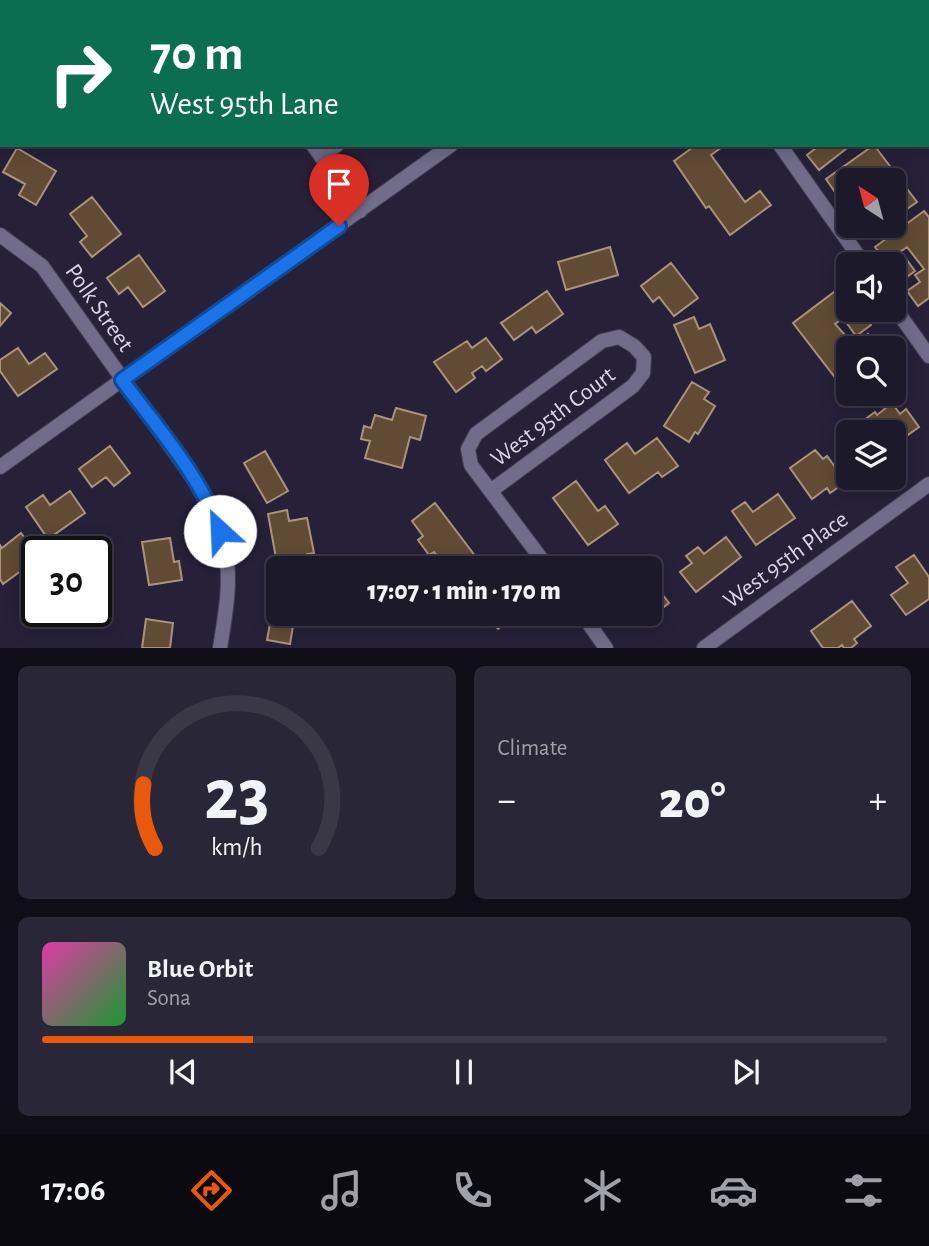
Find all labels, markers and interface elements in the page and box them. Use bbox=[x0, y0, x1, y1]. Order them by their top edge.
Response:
icon: right bbox=[35, 28, 126, 119]
text: 70 m bbox=[150, 30, 244, 79]
text: West 95th Lane bbox=[150, 88, 339, 120]
pin bbox=[309, 154, 369, 226]
icon: arrive bbox=[320, 165, 358, 203]
north arrow bbox=[836, 168, 906, 238]
map controls bbox=[836, 168, 906, 490]
button: sound bbox=[836, 252, 906, 322]
street label: Polk Street bbox=[60, 260, 138, 356]
button: search bbox=[836, 336, 906, 406]
street label: West 95th Court bbox=[486, 363, 620, 471]
button: layers bbox=[836, 420, 906, 490]
position arrow bbox=[183, 494, 257, 568]
street label: West 95th Place bbox=[719, 507, 853, 613]
speed limit sign: 30 bbox=[21, 536, 112, 627]
text: 17:07 · 1 min · 170 m bbox=[367, 578, 561, 604]
text: Climate bbox=[498, 737, 567, 760]
text: 23 bbox=[204, 761, 270, 834]
text: 20° bbox=[659, 775, 726, 827]
text: − bbox=[498, 782, 516, 820]
text: + bbox=[869, 782, 887, 820]
text: km/h bbox=[211, 835, 263, 860]
text: Blue Orbit bbox=[147, 956, 253, 982]
text: Sona bbox=[147, 987, 191, 1010]
icon: previous bbox=[164, 1053, 202, 1091]
icon: pause bbox=[445, 1053, 483, 1091]
icon: next bbox=[727, 1053, 765, 1091]
icon: directions bbox=[187, 1166, 236, 1215]
icon: music bbox=[317, 1166, 366, 1215]
icon: phone bbox=[448, 1166, 497, 1215]
icon: climate bbox=[578, 1166, 627, 1215]
icon: car bbox=[709, 1166, 758, 1215]
icon: filters bbox=[839, 1166, 888, 1215]
text: 17:06 bbox=[41, 1174, 106, 1206]

